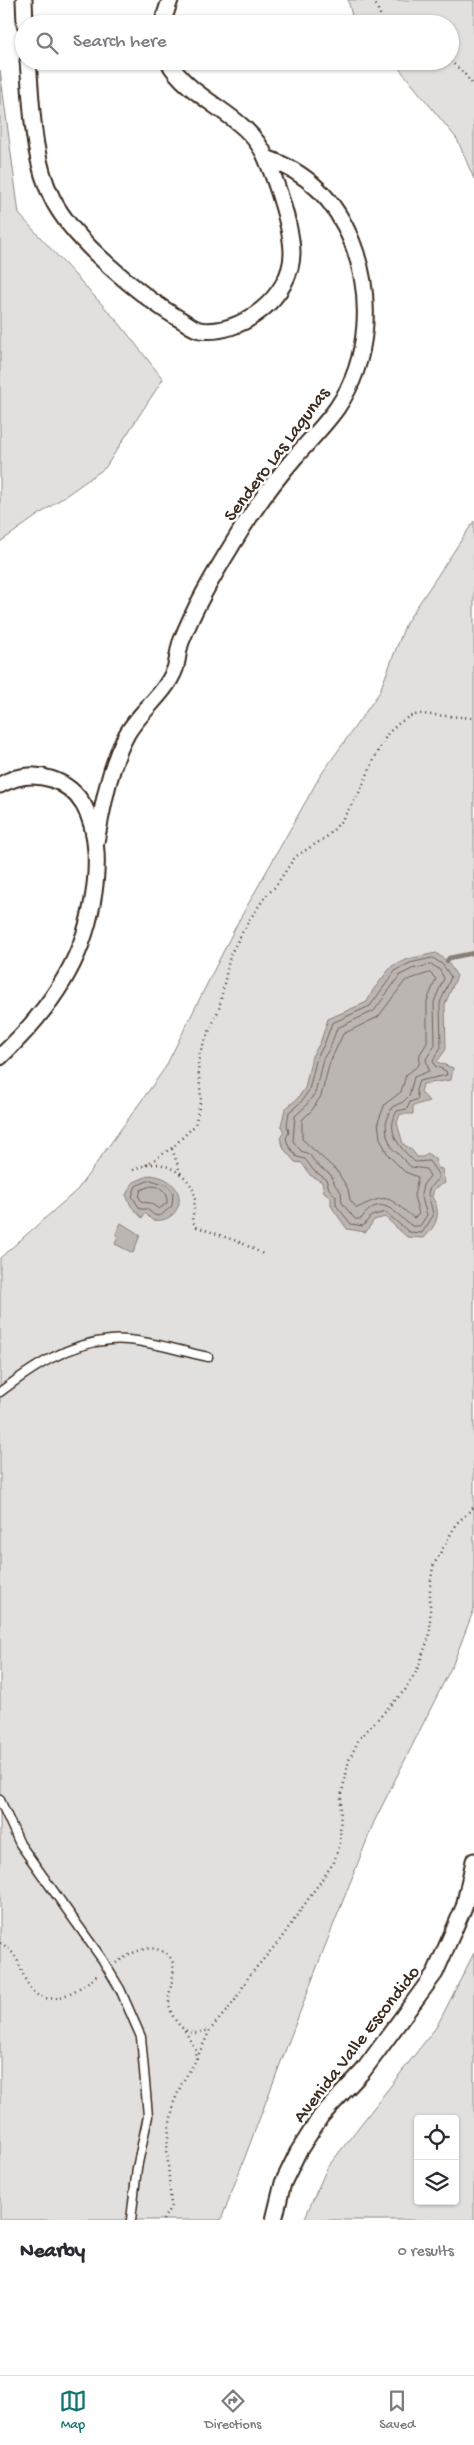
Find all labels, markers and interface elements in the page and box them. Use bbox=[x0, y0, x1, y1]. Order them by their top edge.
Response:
search box bbox=[15, 15, 459, 70]
icon: search bbox=[33, 29, 61, 57]
text: Search here bbox=[73, 31, 167, 54]
street label: Sendero Las Lagunas bbox=[220, 383, 336, 527]
street label: Avenida Valle Escondido bbox=[289, 1962, 426, 2128]
map controls bbox=[414, 2115, 459, 2205]
button: locate bbox=[414, 2115, 459, 2160]
button: layers bbox=[414, 2160, 459, 2205]
text: Nearby bbox=[20, 2240, 85, 2265]
text: 0 results bbox=[398, 2243, 454, 2262]
tab: Map bbox=[59, 2387, 87, 2434]
tab: Directions bbox=[205, 2387, 262, 2434]
tab: Saved bbox=[379, 2387, 415, 2434]

